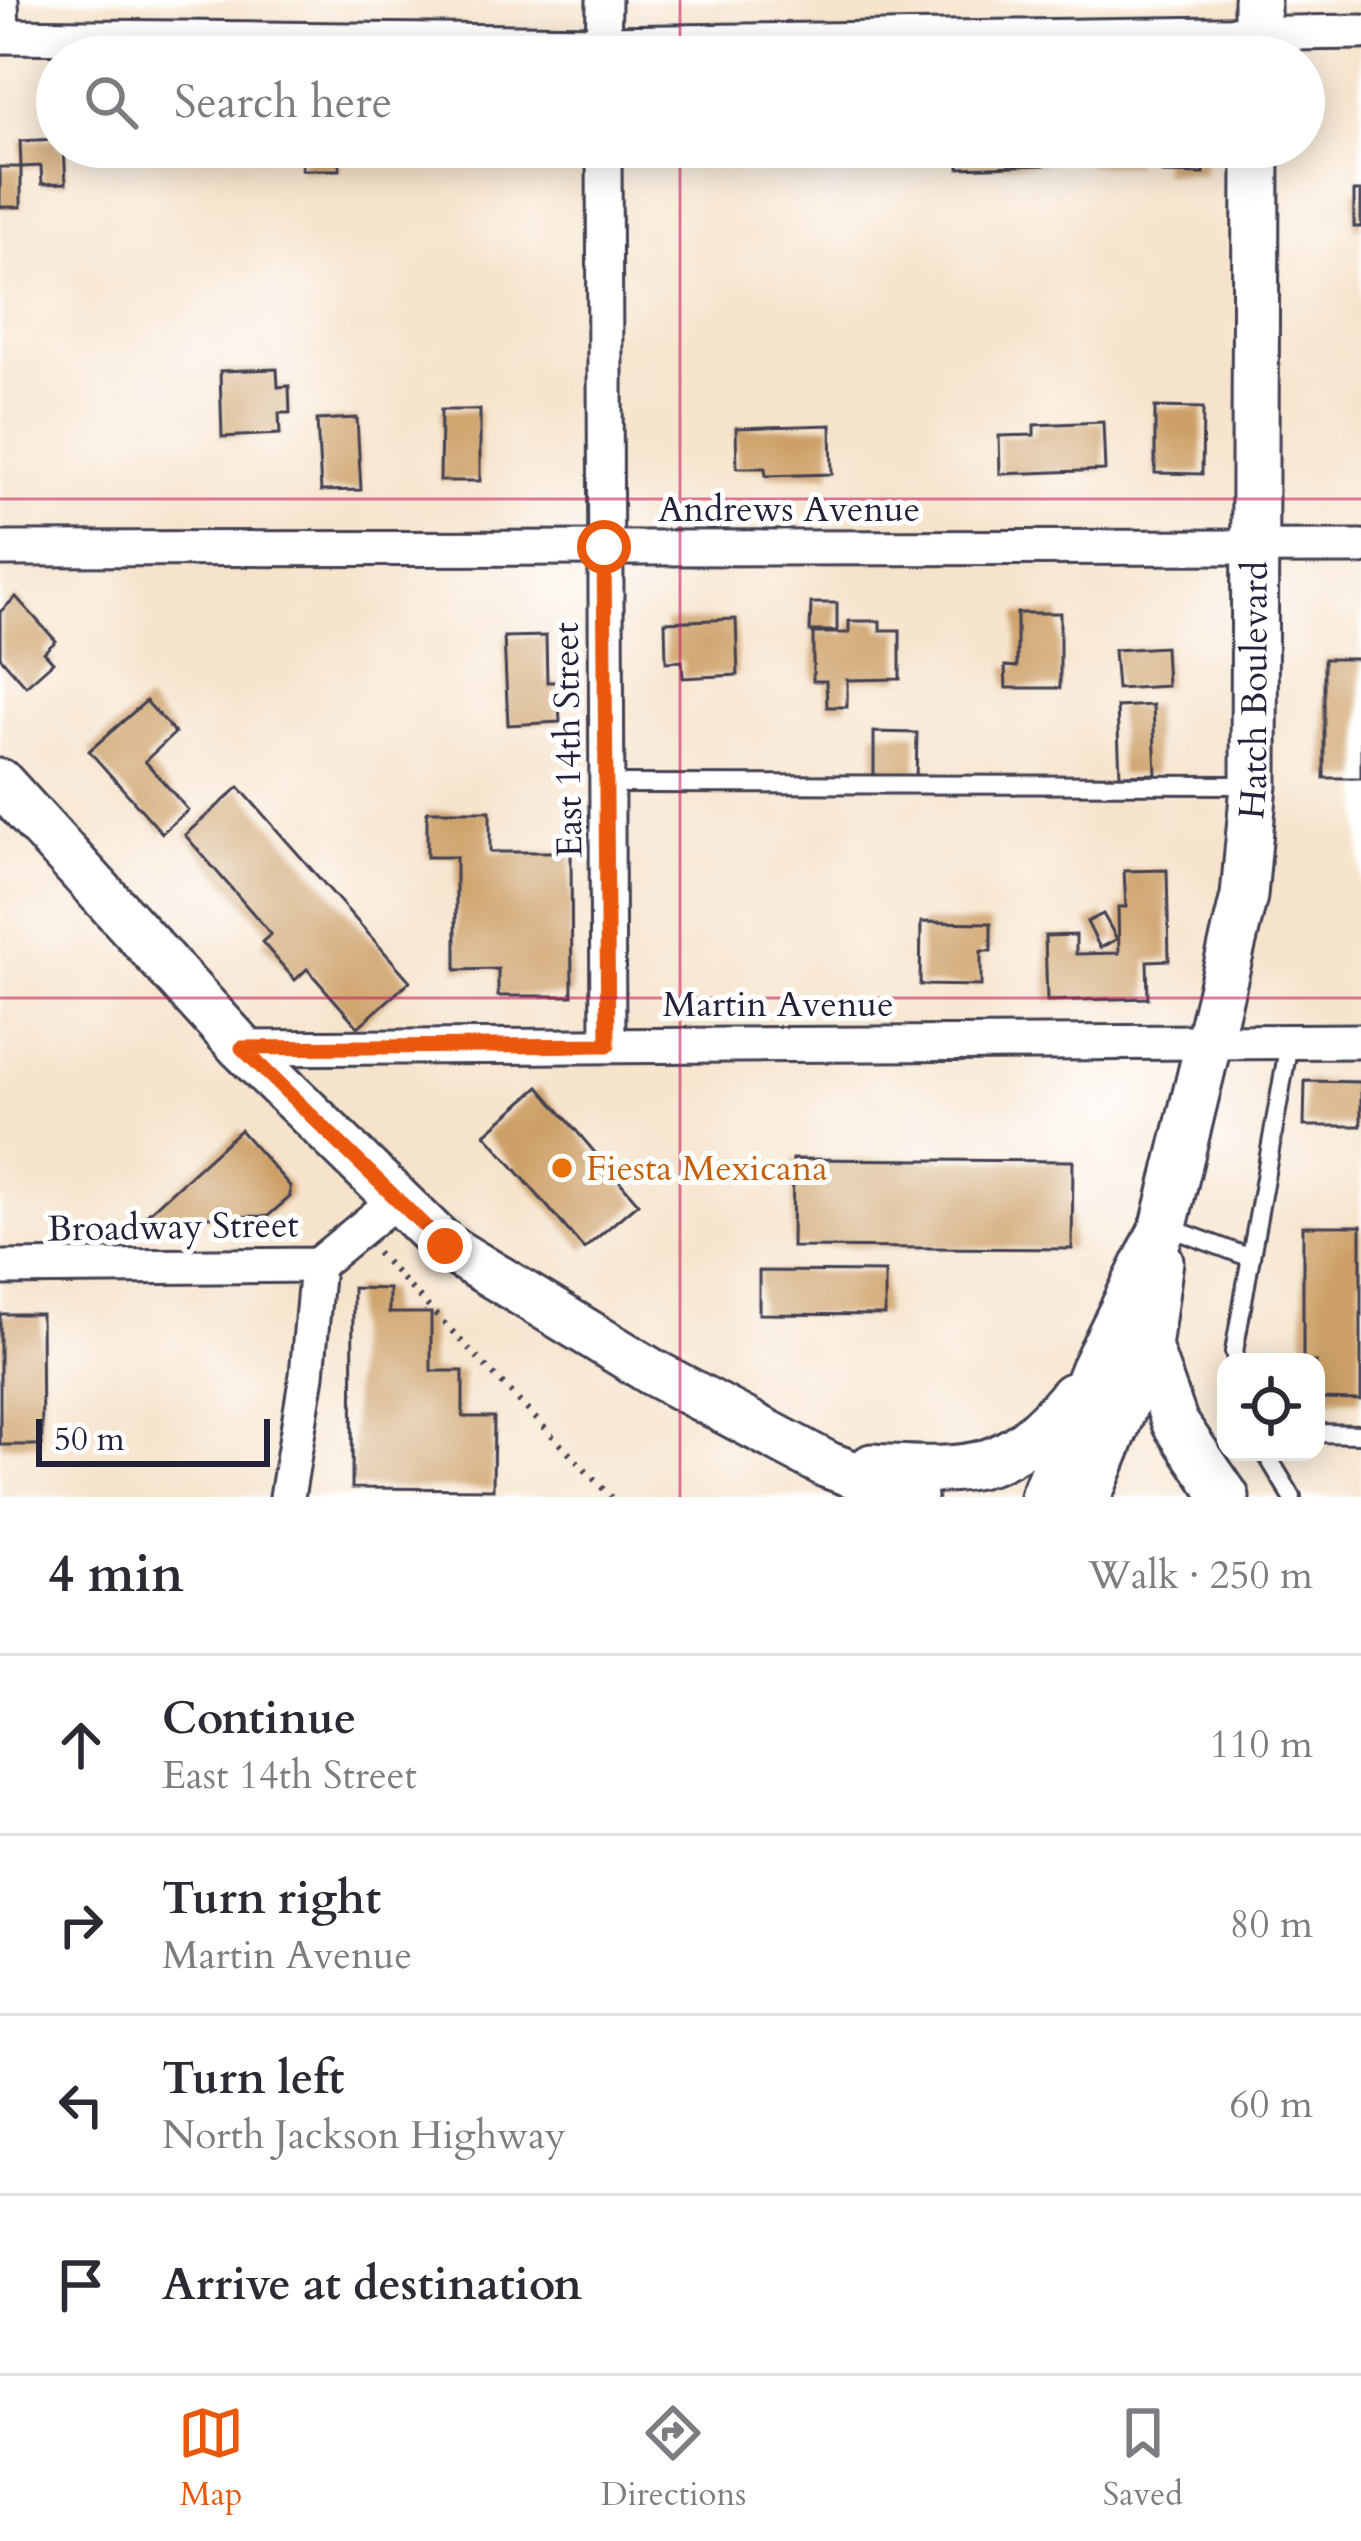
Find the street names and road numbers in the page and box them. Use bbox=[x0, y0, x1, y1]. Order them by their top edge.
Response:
street label: Andrews Avenue bbox=[658, 485, 920, 534]
street label: Hatch Boulevard bbox=[1227, 561, 1279, 821]
street label: East 14th Street bbox=[541, 622, 595, 858]
street label: Martin Avenue bbox=[663, 980, 893, 1029]
street label: Broadway Street bbox=[47, 1200, 299, 1254]

